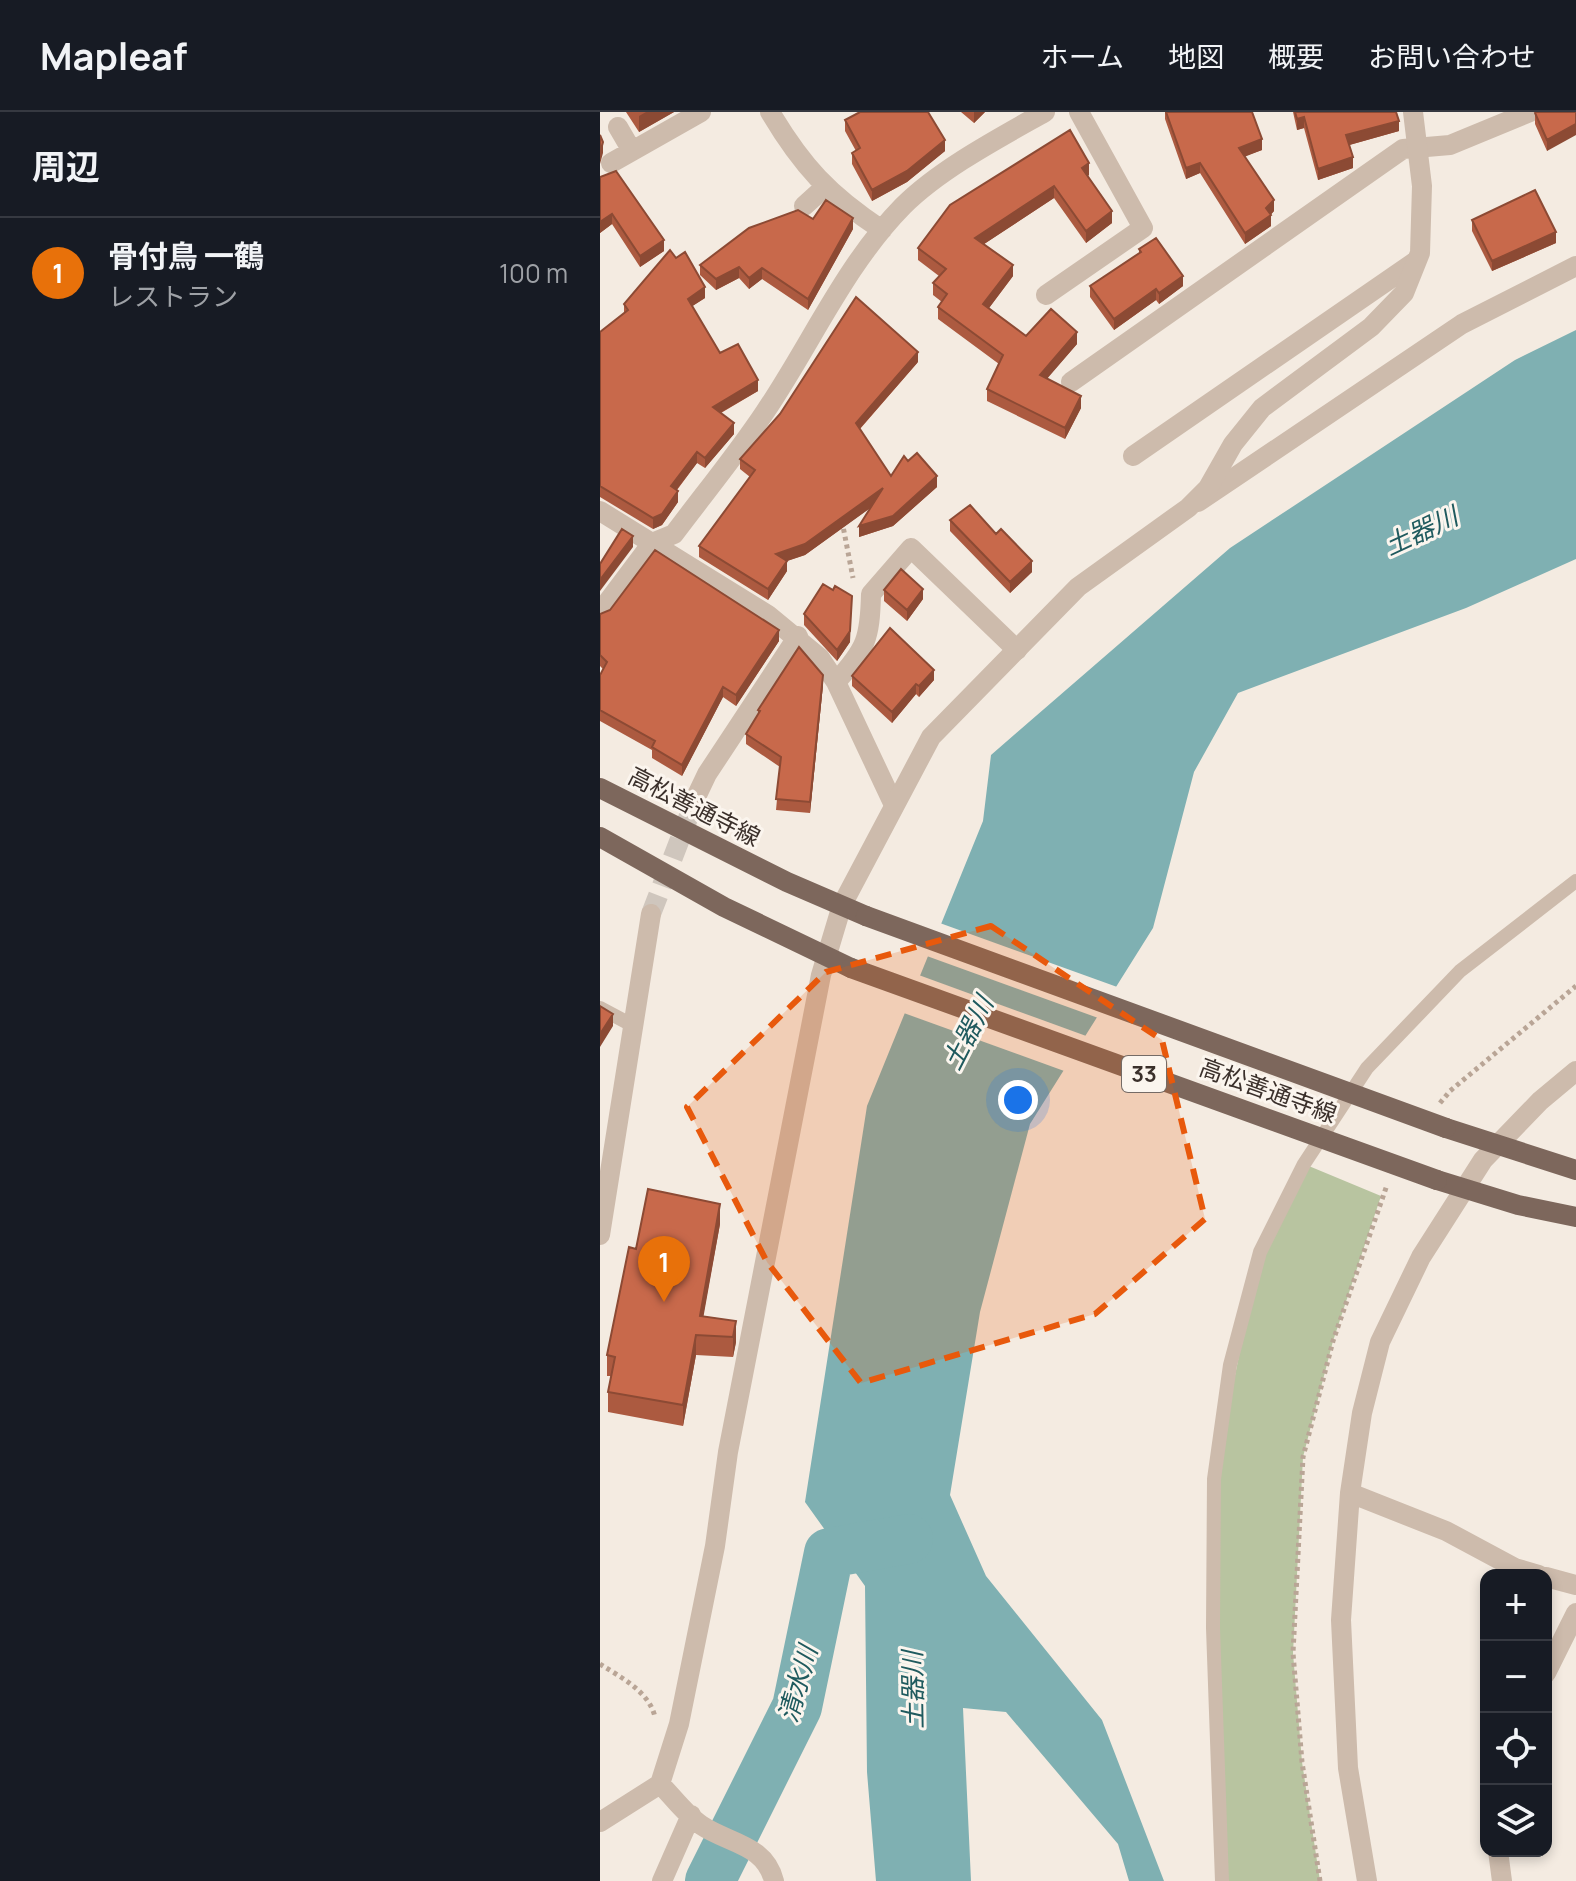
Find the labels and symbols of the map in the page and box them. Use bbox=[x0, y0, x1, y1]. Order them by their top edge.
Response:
water label: 土器川 bbox=[1378, 496, 1466, 563]
street label: 高松善通寺線 bbox=[623, 758, 766, 853]
water label: 土器川 bbox=[933, 987, 1002, 1075]
street label: 高松善通寺線 bbox=[1195, 1049, 1342, 1130]
road number: 33 bbox=[1122, 1056, 1166, 1092]
your location bbox=[998, 1080, 1038, 1120]
pin: 1 bbox=[638, 1236, 690, 1302]
water label: 清水川 bbox=[769, 1638, 826, 1726]
water label: 土器川 bbox=[893, 1648, 931, 1729]

